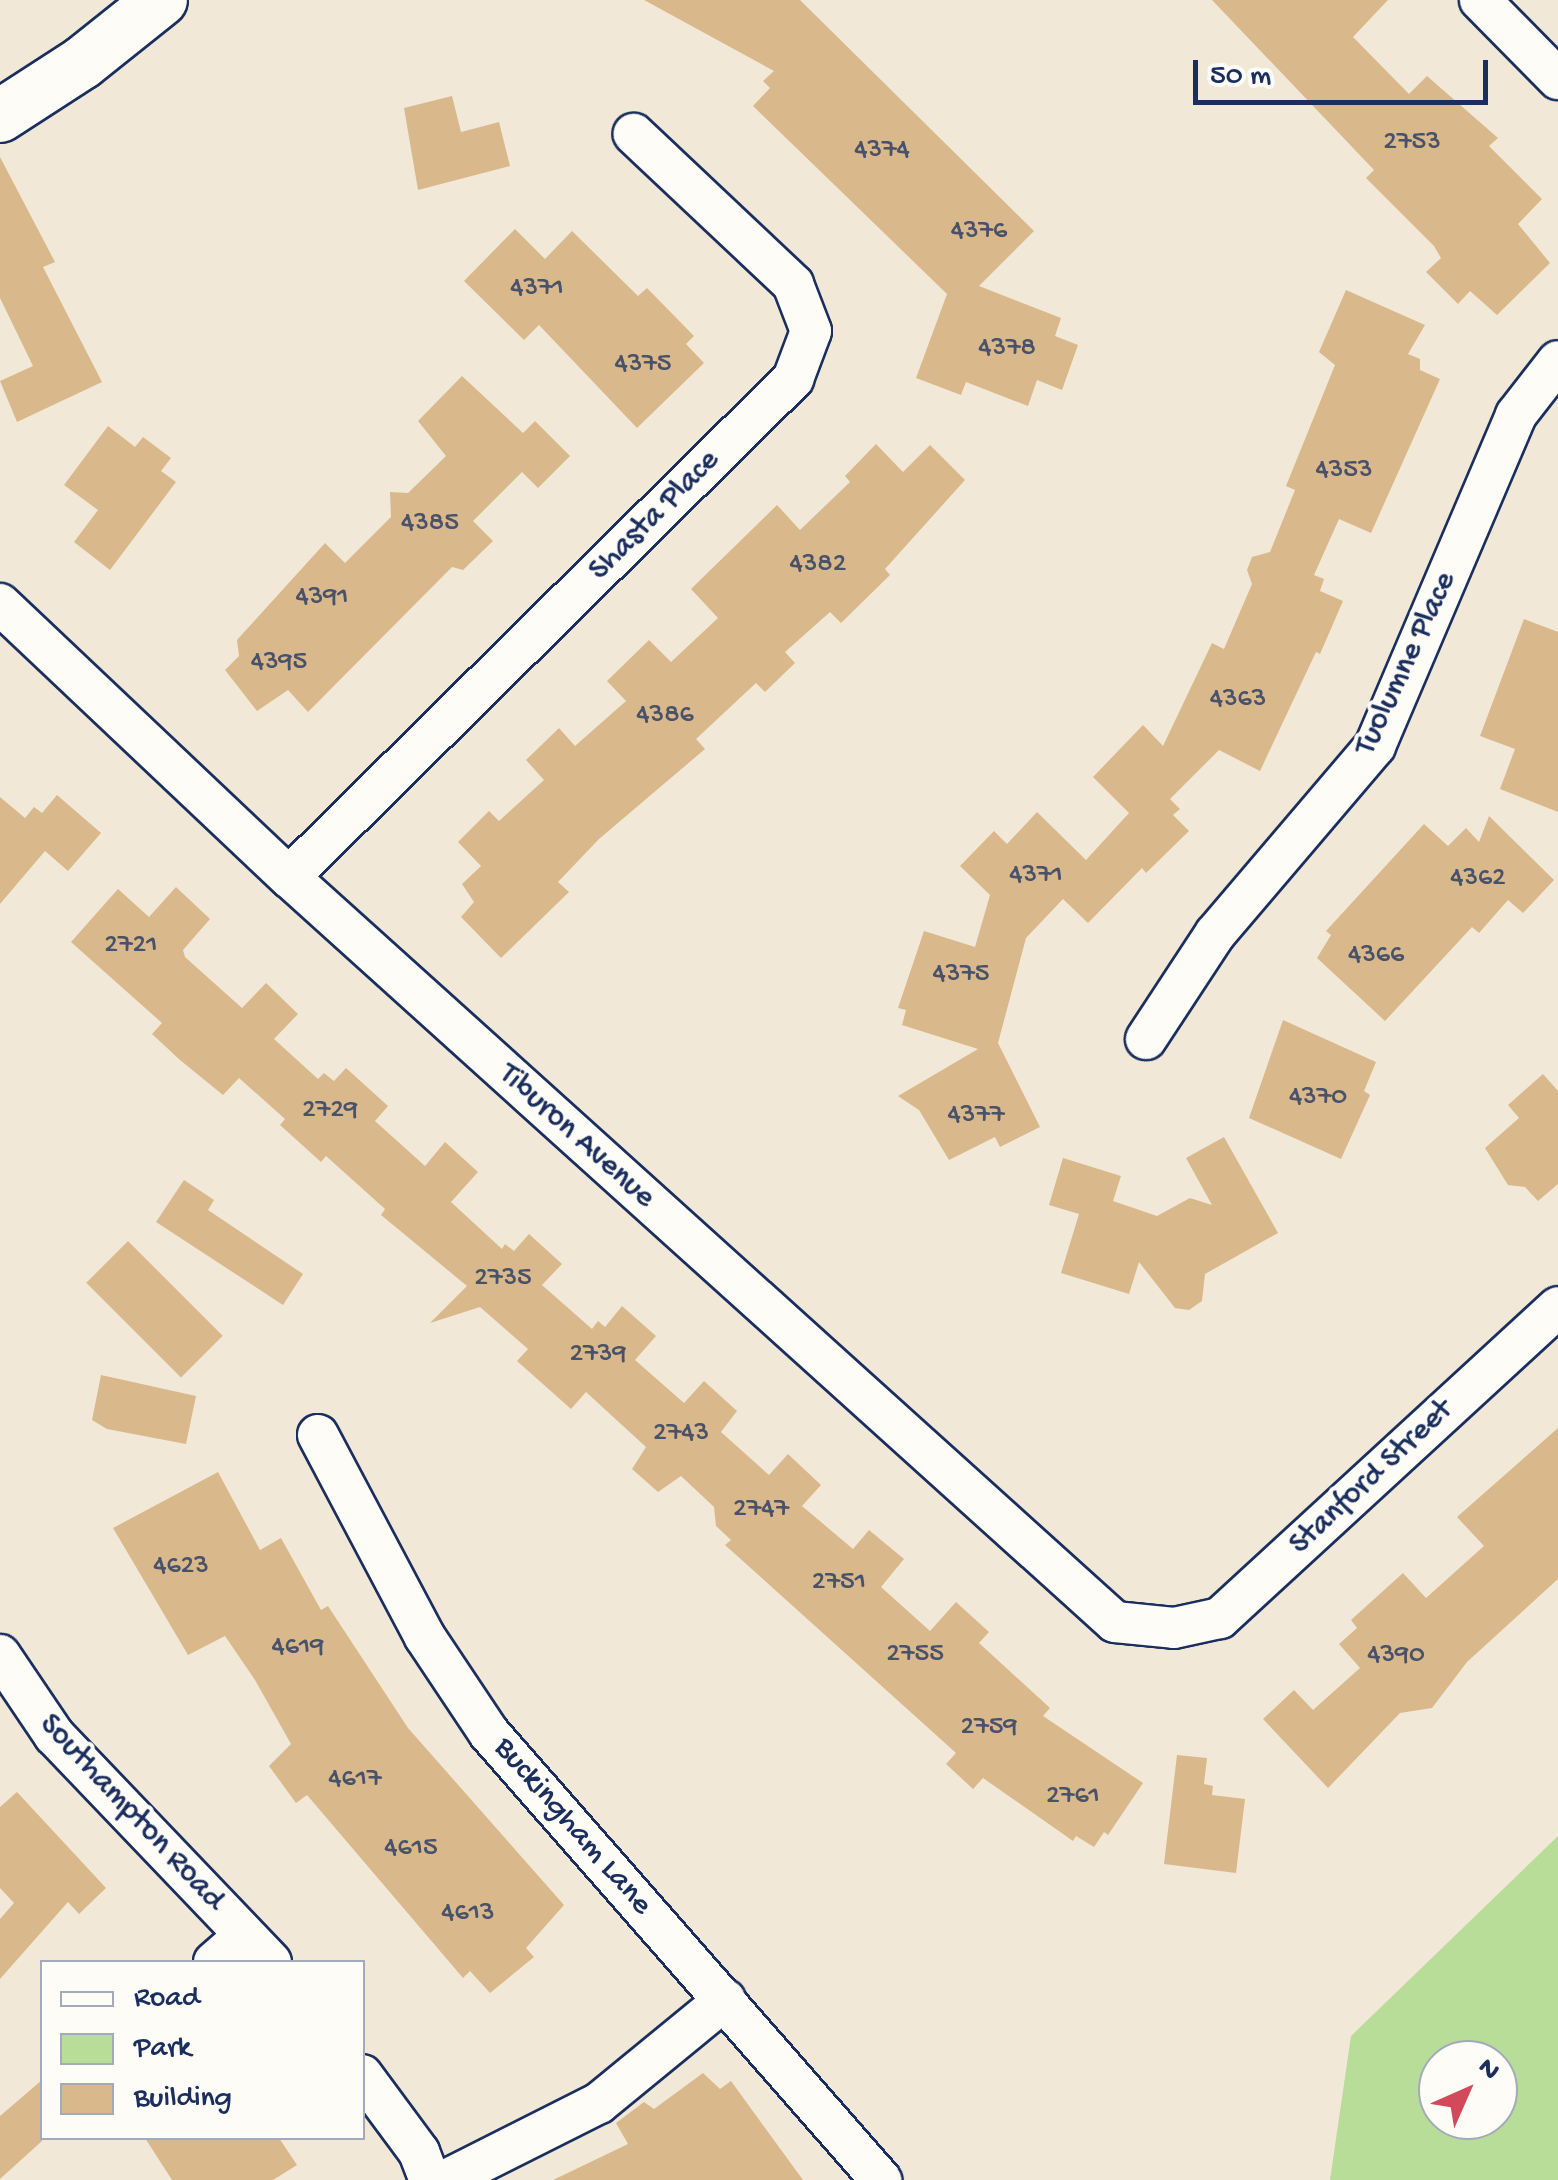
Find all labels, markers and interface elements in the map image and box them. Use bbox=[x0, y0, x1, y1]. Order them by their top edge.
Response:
scale bar bbox=[1198, 40, 1493, 102]
text: 50 m bbox=[1210, 60, 1271, 95]
house number: 2753 bbox=[1383, 126, 1441, 160]
house number: 4374 bbox=[854, 134, 910, 168]
house number: 4376 bbox=[951, 215, 1007, 249]
house number: 4371 bbox=[510, 272, 564, 306]
house number: 4378 bbox=[978, 332, 1036, 366]
house number: 4375 bbox=[614, 348, 672, 382]
street label: Shasta Place bbox=[581, 442, 729, 590]
house number: 4353 bbox=[1315, 454, 1373, 488]
house number: 4385 bbox=[401, 507, 459, 541]
house number: 4382 bbox=[790, 548, 846, 582]
street label: Tuolumne Place bbox=[1348, 566, 1466, 762]
house number: 4391 bbox=[295, 581, 349, 615]
house number: 4395 bbox=[251, 646, 307, 680]
house number: 4363 bbox=[1210, 683, 1266, 717]
house number: 4386 bbox=[636, 699, 694, 733]
house number: 4371 bbox=[1009, 859, 1063, 893]
house number: 4362 bbox=[1450, 862, 1506, 896]
house number: 2721 bbox=[104, 929, 158, 963]
house number: 4366 bbox=[1348, 939, 1404, 973]
house number: 4375 bbox=[932, 958, 990, 992]
street label: Tiburon Avenue bbox=[490, 1056, 662, 1218]
house number: 4370 bbox=[1289, 1081, 1347, 1115]
house number: 2729 bbox=[302, 1094, 358, 1128]
house number: 4377 bbox=[948, 1099, 1004, 1133]
house number: 2735 bbox=[474, 1262, 532, 1296]
house number: 2739 bbox=[570, 1338, 626, 1372]
street label: Stanford Street bbox=[1282, 1392, 1462, 1564]
house number: 2743 bbox=[653, 1417, 709, 1451]
house number: 2747 bbox=[733, 1493, 789, 1527]
house number: 4623 bbox=[153, 1550, 209, 1584]
house number: 2751 bbox=[812, 1566, 866, 1600]
house number: 4619 bbox=[272, 1631, 324, 1665]
house number: 2755 bbox=[886, 1638, 944, 1672]
house number: 4390 bbox=[1367, 1639, 1425, 1673]
street label: Southampton Road bbox=[30, 1707, 232, 1919]
house number: 2759 bbox=[960, 1711, 1018, 1745]
street label: Buckingham Lane bbox=[484, 1730, 660, 1924]
house number: 4617 bbox=[328, 1763, 382, 1797]
house number: 2761 bbox=[1046, 1780, 1100, 1814]
house number: 4615 bbox=[384, 1832, 438, 1866]
house number: 4613 bbox=[441, 1897, 495, 1931]
legend bbox=[40, 1960, 365, 2140]
text: Road bbox=[134, 1982, 200, 2017]
text: Park bbox=[134, 2032, 191, 2067]
north arrow bbox=[1418, 2040, 1518, 2140]
text: N bbox=[1470, 2052, 1506, 2088]
text: Building bbox=[134, 2082, 232, 2117]

